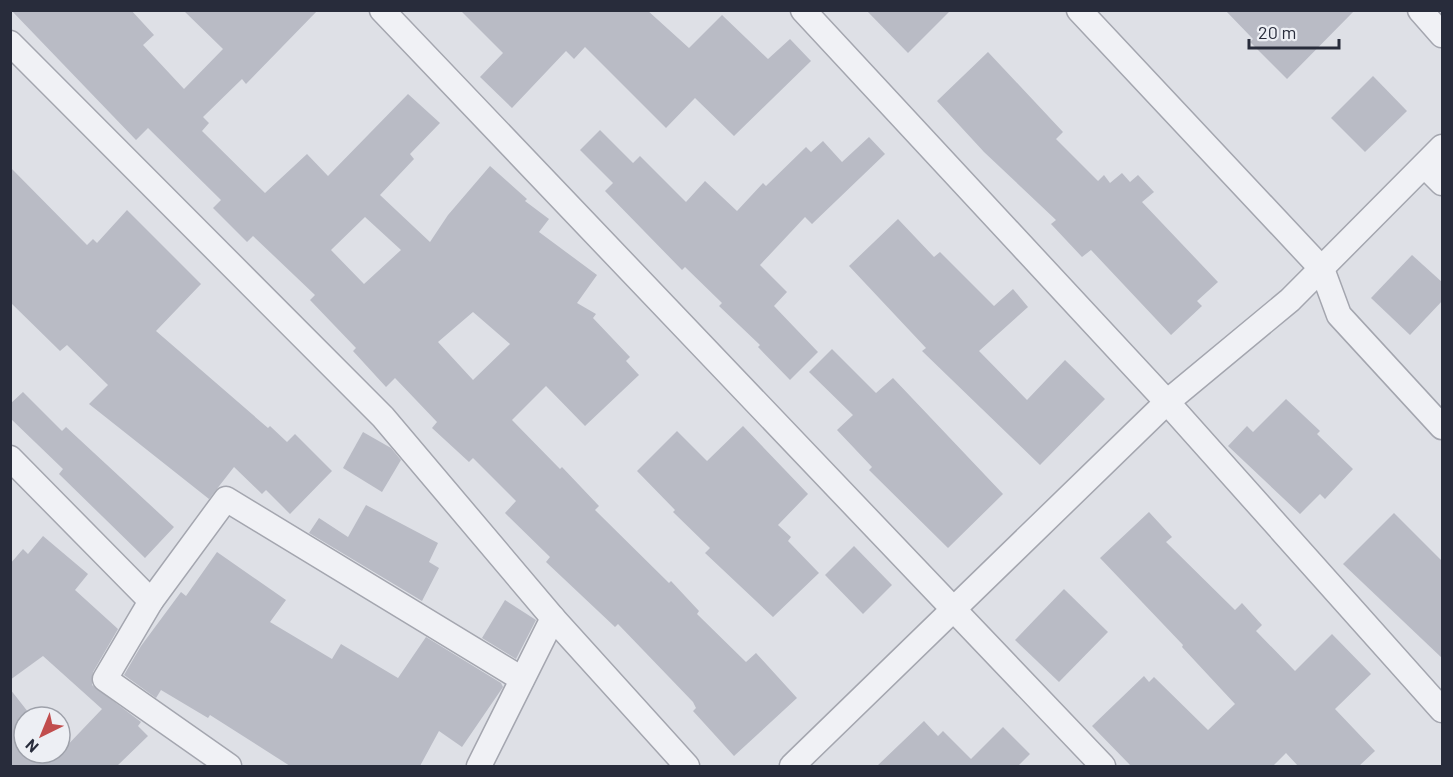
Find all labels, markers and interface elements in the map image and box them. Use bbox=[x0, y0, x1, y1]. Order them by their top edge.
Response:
scale bar bbox=[1249, 12, 1339, 50]
text: 20 m bbox=[1258, 21, 1296, 43]
north arrow bbox=[12, 705, 72, 765]
text: N bbox=[21, 736, 42, 757]

